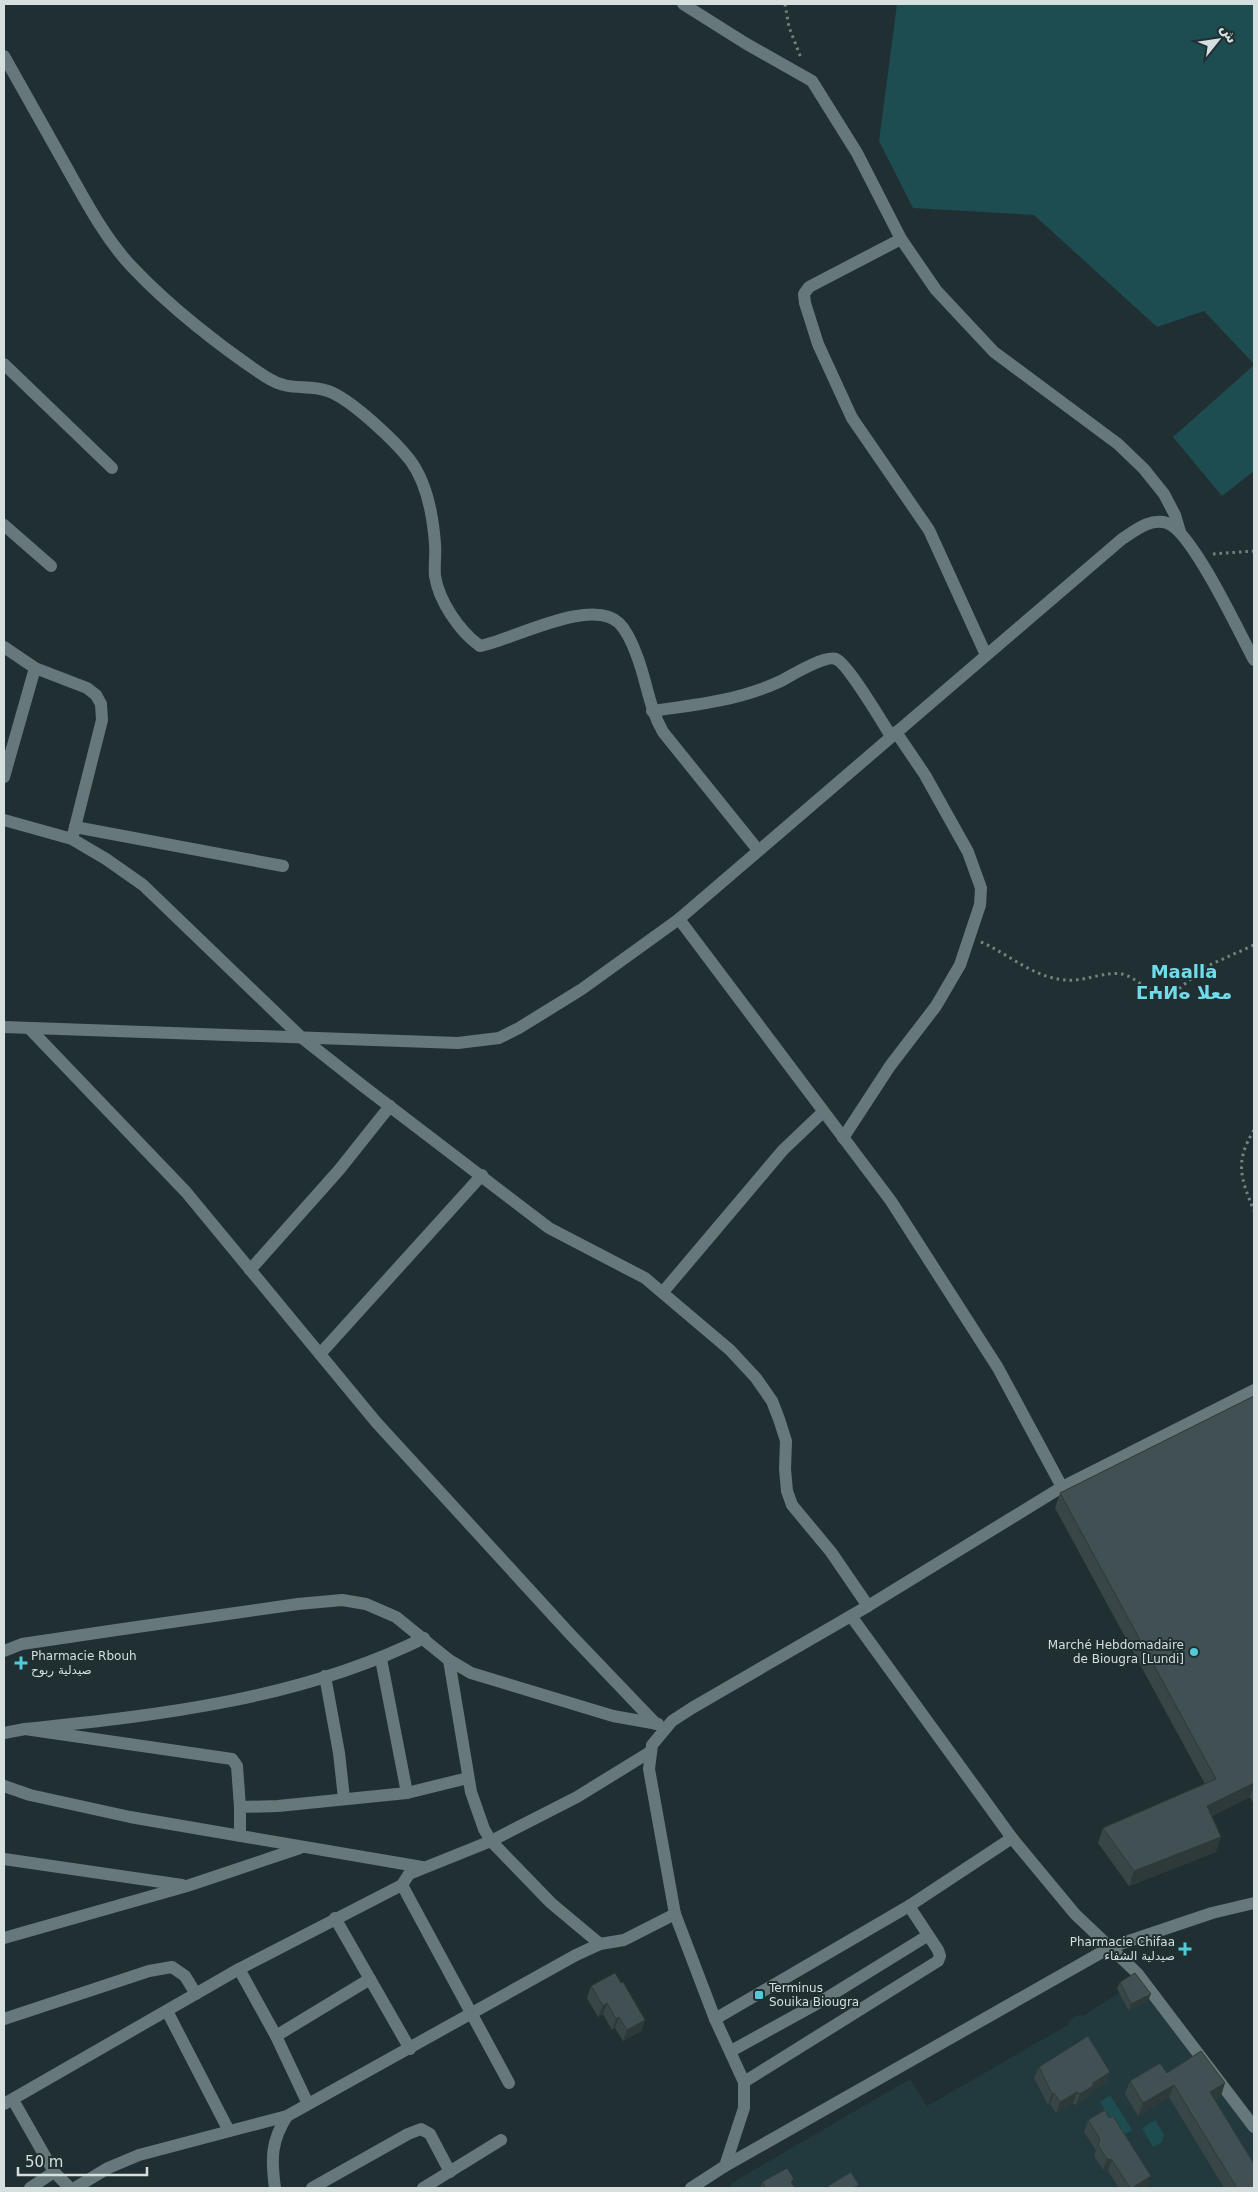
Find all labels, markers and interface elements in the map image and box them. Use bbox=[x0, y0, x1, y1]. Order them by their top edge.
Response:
north arrow bbox=[1193, 15, 1243, 65]
text: ش bbox=[1217, 21, 1241, 46]
district label: Maalla ⵎⵄⵍⴰ معلا bbox=[1136, 961, 1232, 1003]
place label: Marché Hebdomadaire de Biougra [Lundi] bbox=[1048, 1638, 1184, 1666]
marker: Marché Hebdomadaire de Biougra [Lundi] bbox=[1188, 1646, 1200, 1658]
place label: Pharmacie Rbouh صيدلية ربوح bbox=[31, 1649, 137, 1678]
marker: Pharmacie Rbouh صيدلية ربوح bbox=[15, 1657, 27, 1669]
place label: Pharmacie Chifaa صيدلية الشفاء bbox=[1070, 1935, 1175, 1963]
marker: Pharmacie Chifaa صيدلية الشفاء bbox=[1179, 1943, 1191, 1955]
place label: Terminus Souika Biougra bbox=[768, 1981, 859, 2009]
marker: Terminus Souika Biougra bbox=[753, 1989, 765, 2001]
scale bar bbox=[18, 2144, 146, 2176]
text: 50 m bbox=[25, 2153, 63, 2171]

